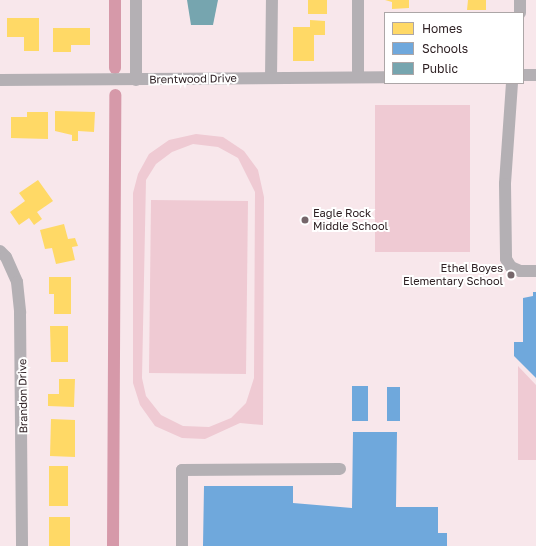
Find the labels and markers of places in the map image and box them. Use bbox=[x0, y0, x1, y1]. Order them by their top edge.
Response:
place label: Eagle Rock Middle School bbox=[313, 207, 388, 233]
marker: Eagle Rock Middle School bbox=[300, 215, 310, 225]
place label: Ethel Boyes Elementary School bbox=[403, 262, 503, 288]
marker: Ethel Boyes Elementary School bbox=[506, 270, 516, 280]

